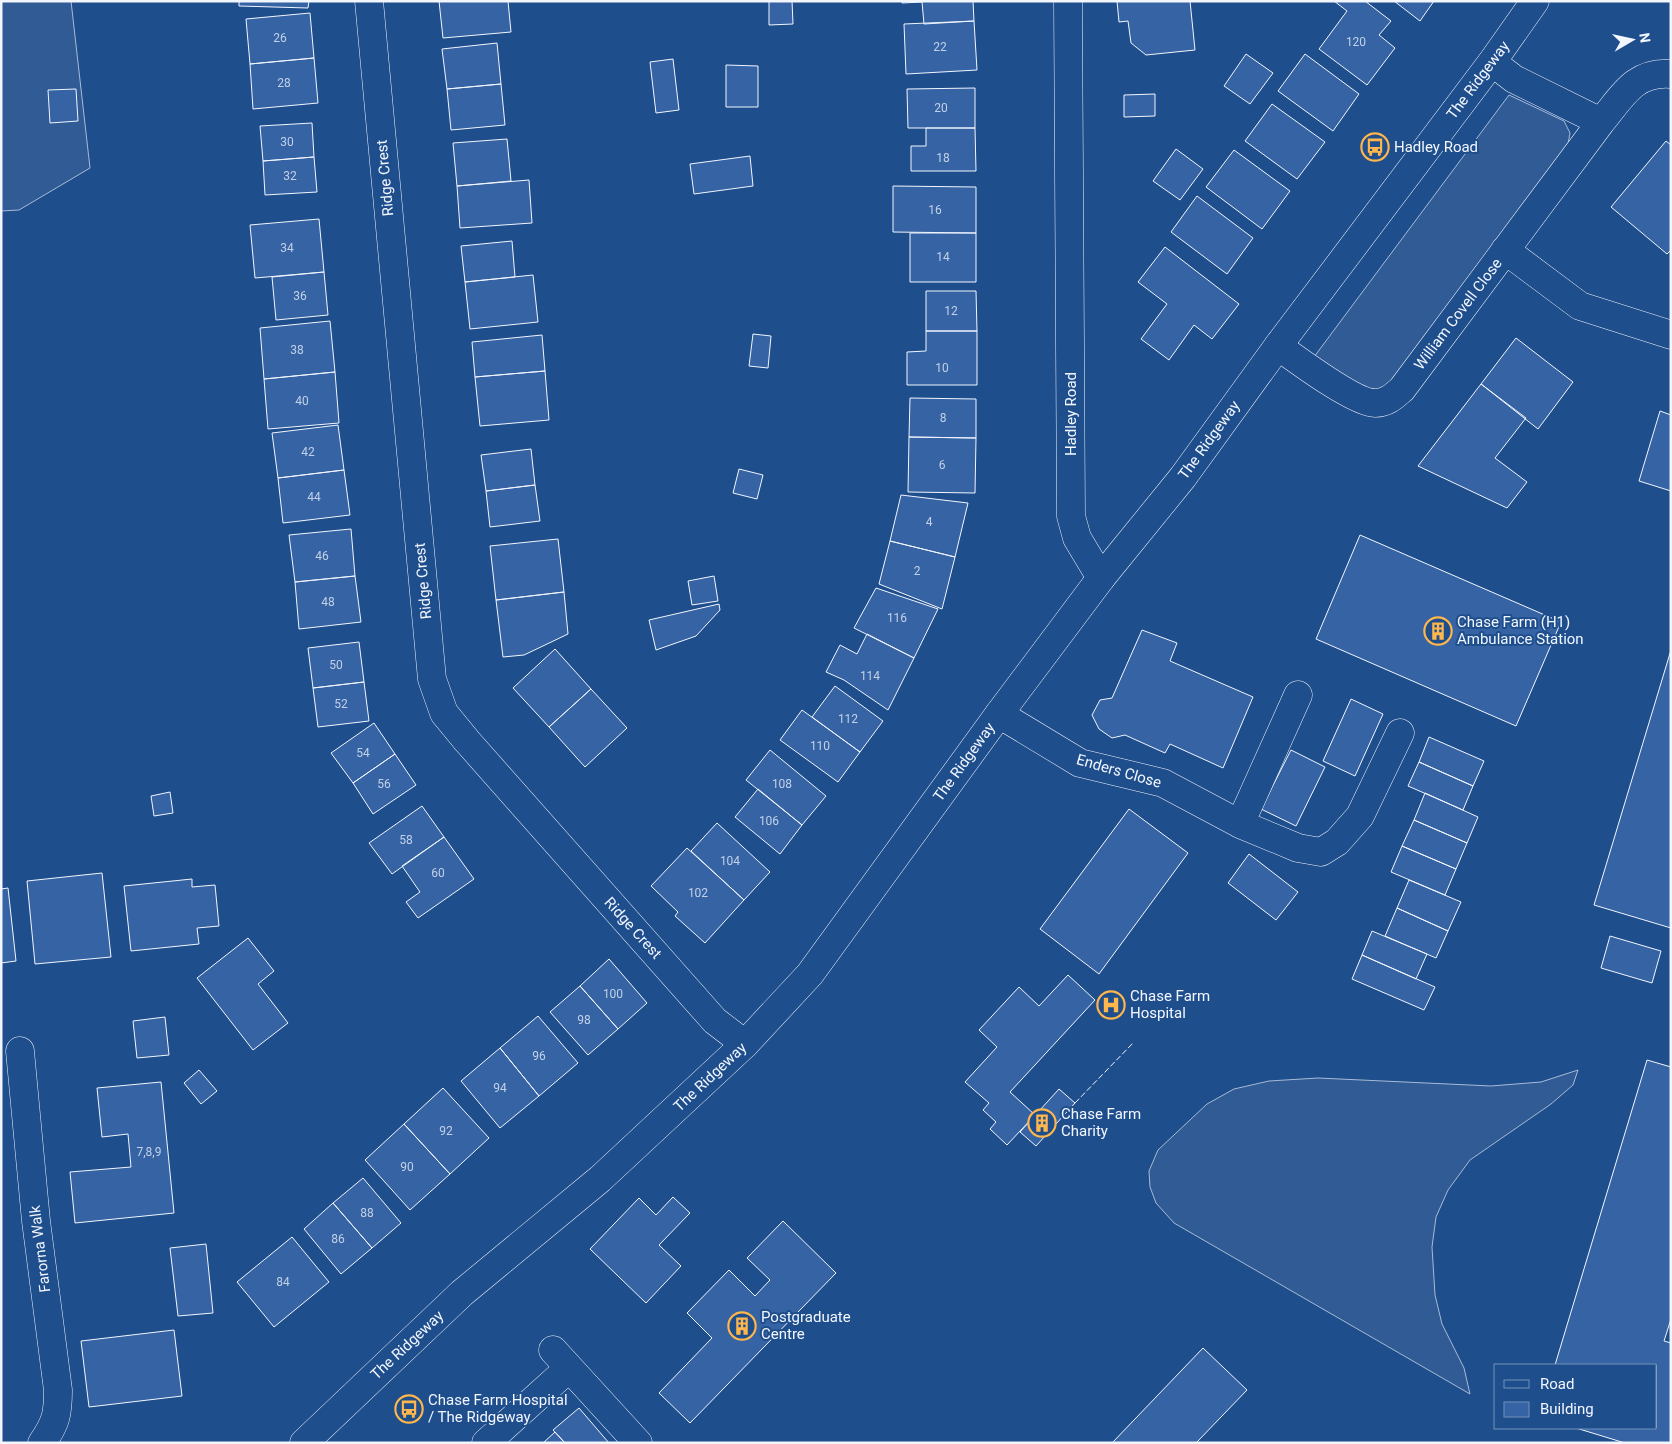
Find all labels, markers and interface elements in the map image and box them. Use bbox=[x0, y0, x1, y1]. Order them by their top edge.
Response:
north arrow bbox=[1607, 15, 1657, 65]
house number: 26 bbox=[273, 31, 287, 45]
text: N bbox=[1636, 32, 1654, 44]
house number: 120 bbox=[1346, 35, 1366, 49]
street label: The Ridgeway bbox=[1443, 37, 1513, 123]
house number: 22 bbox=[933, 40, 947, 54]
house number: 28 bbox=[277, 76, 291, 90]
house number: 20 bbox=[934, 101, 948, 115]
bus stop icon: Hadley Road bbox=[1360, 132, 1390, 162]
house number: 30 bbox=[280, 135, 294, 149]
place label: Hadley Road bbox=[1394, 138, 1478, 156]
street label: Ridge Crest bbox=[373, 139, 397, 217]
house number: 18 bbox=[936, 151, 950, 165]
house number: 32 bbox=[283, 169, 297, 183]
house number: 16 bbox=[928, 203, 942, 217]
house number: 34 bbox=[280, 241, 294, 255]
house number: 14 bbox=[936, 250, 950, 264]
street label: William Covell Close bbox=[1410, 255, 1506, 373]
house number: 36 bbox=[293, 289, 307, 303]
house number: 12 bbox=[944, 304, 958, 318]
house number: 38 bbox=[290, 343, 304, 357]
house number: 10 bbox=[935, 361, 949, 375]
street label: Hadley Road bbox=[1062, 372, 1080, 456]
house number: 40 bbox=[295, 394, 309, 408]
street label: The Ridgeway bbox=[1174, 397, 1244, 483]
house number: 8 bbox=[940, 411, 947, 425]
house number: 42 bbox=[301, 445, 315, 459]
house number: 6 bbox=[939, 458, 946, 472]
house number: 44 bbox=[307, 490, 321, 504]
house number: 4 bbox=[926, 515, 933, 529]
street label: Ridge Crest bbox=[411, 542, 435, 620]
house number: 46 bbox=[315, 549, 329, 563]
house number: 2 bbox=[914, 564, 921, 578]
house number: 48 bbox=[321, 595, 335, 609]
house number: 116 bbox=[887, 611, 907, 625]
place label: Chase Farm (H1) Ambulance Station bbox=[1457, 613, 1584, 648]
building icon: Chase Farm (H1) Ambulance Station bbox=[1423, 616, 1453, 646]
house number: 50 bbox=[329, 658, 343, 672]
house number: 114 bbox=[860, 669, 880, 683]
house number: 52 bbox=[334, 697, 348, 711]
house number: 112 bbox=[838, 712, 858, 726]
street label: The Ridgeway bbox=[929, 719, 999, 805]
house number: 110 bbox=[810, 739, 830, 753]
house number: 54 bbox=[356, 746, 370, 760]
street label: Enders Close bbox=[1074, 750, 1164, 792]
house number: 56 bbox=[377, 777, 391, 791]
house number: 108 bbox=[772, 777, 792, 791]
house number: 106 bbox=[759, 814, 779, 828]
house number: 58 bbox=[399, 833, 413, 847]
house number: 104 bbox=[720, 854, 740, 868]
house number: 60 bbox=[431, 866, 445, 880]
house number: 102 bbox=[688, 886, 708, 900]
street label: Ridge Crest bbox=[601, 893, 665, 963]
house number: 100 bbox=[603, 987, 623, 1001]
place label: Chase Farm Hospital bbox=[1130, 987, 1210, 1022]
hospital icon: Chase Farm Hospital bbox=[1096, 990, 1126, 1020]
house number: 98 bbox=[577, 1013, 591, 1027]
street label: The Ridgeway bbox=[670, 1039, 750, 1115]
house number: 96 bbox=[532, 1049, 546, 1063]
house number: 94 bbox=[493, 1081, 507, 1095]
place label: Chase Farm Charity bbox=[1061, 1105, 1141, 1140]
building icon: Chase Farm Charity bbox=[1027, 1108, 1057, 1138]
house number: 92 bbox=[439, 1124, 453, 1138]
house number: 7,8,9 bbox=[137, 1145, 161, 1159]
house number: 90 bbox=[400, 1160, 414, 1174]
street label: Farorna Walk bbox=[26, 1204, 54, 1293]
house number: 88 bbox=[360, 1206, 374, 1220]
house number: 86 bbox=[331, 1232, 345, 1246]
house number: 84 bbox=[276, 1275, 290, 1289]
street label: The Ridgeway bbox=[367, 1307, 447, 1383]
place label: Postgraduate Centre bbox=[761, 1308, 851, 1343]
building icon: Postgraduate Centre bbox=[727, 1311, 757, 1341]
legend bbox=[1494, 1364, 1657, 1429]
text: Road bbox=[1540, 1375, 1574, 1393]
place label: Chase Farm Hospital / The Ridgeway bbox=[428, 1391, 568, 1426]
bus stop icon: Chase Farm Hospital / The Ridgeway bbox=[394, 1394, 424, 1424]
text: Building bbox=[1540, 1400, 1594, 1418]

